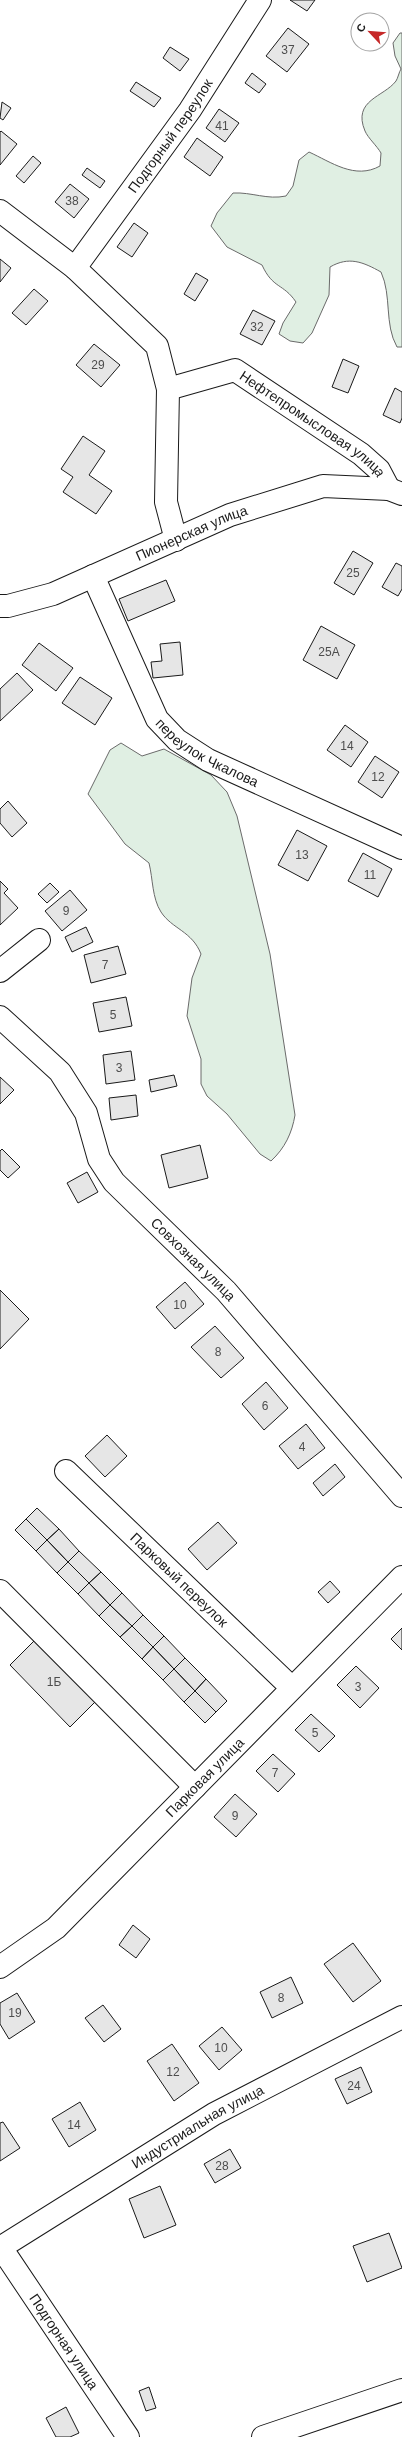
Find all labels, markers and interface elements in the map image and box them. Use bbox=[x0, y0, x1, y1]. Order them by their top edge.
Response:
north arrow bbox=[350, 12, 390, 52]
text: С bbox=[354, 21, 368, 34]
house number: 37 bbox=[281, 43, 295, 57]
street label: Подгорный переулок bbox=[125, 75, 216, 196]
house number: 41 bbox=[215, 119, 229, 133]
house number: 38 bbox=[65, 194, 79, 208]
house number: 32 bbox=[250, 320, 264, 334]
house number: 29 bbox=[91, 358, 105, 372]
street label: Нефтепромысловая улица bbox=[237, 367, 389, 479]
street label: Пионерская улица bbox=[133, 502, 250, 564]
house number: 25 bbox=[346, 566, 360, 580]
house number: 25А bbox=[318, 645, 340, 659]
street label: переулок Чкалова bbox=[153, 715, 261, 790]
house number: 14 bbox=[340, 739, 354, 753]
house number: 12 bbox=[371, 770, 385, 784]
house number: 13 bbox=[295, 848, 309, 862]
house number: 11 bbox=[364, 868, 377, 882]
house number: 9 bbox=[63, 904, 70, 918]
house number: 7 bbox=[102, 958, 109, 972]
house number: 5 bbox=[110, 1008, 117, 1022]
house number: 3 bbox=[116, 1061, 123, 1075]
street label: Совхозная улица bbox=[148, 1215, 239, 1304]
house number: 10 bbox=[173, 1298, 187, 1312]
house number: 8 bbox=[215, 1345, 222, 1359]
house number: 6 bbox=[262, 1399, 269, 1413]
house number: 4 bbox=[299, 1440, 306, 1454]
street label: Парковый переулок bbox=[127, 1529, 232, 1631]
house number: 1Б bbox=[47, 1675, 61, 1689]
house number: 3 bbox=[355, 1680, 362, 1694]
house number: 5 bbox=[312, 1726, 319, 1740]
street label: Парковая улица bbox=[162, 1734, 247, 1820]
house number: 7 bbox=[272, 1766, 279, 1780]
house number: 9 bbox=[232, 1809, 239, 1823]
house number: 8 bbox=[278, 1991, 285, 2005]
house number: 19 bbox=[8, 2006, 22, 2020]
house number: 10 bbox=[214, 2041, 228, 2055]
house number: 12 bbox=[166, 2065, 180, 2079]
house number: 24 bbox=[347, 2079, 361, 2093]
street label: Индустриальная улица bbox=[129, 2082, 267, 2172]
house number: 14 bbox=[67, 2118, 81, 2132]
house number: 28 bbox=[215, 2159, 229, 2173]
street label: Подгорная улица bbox=[26, 2291, 102, 2393]

